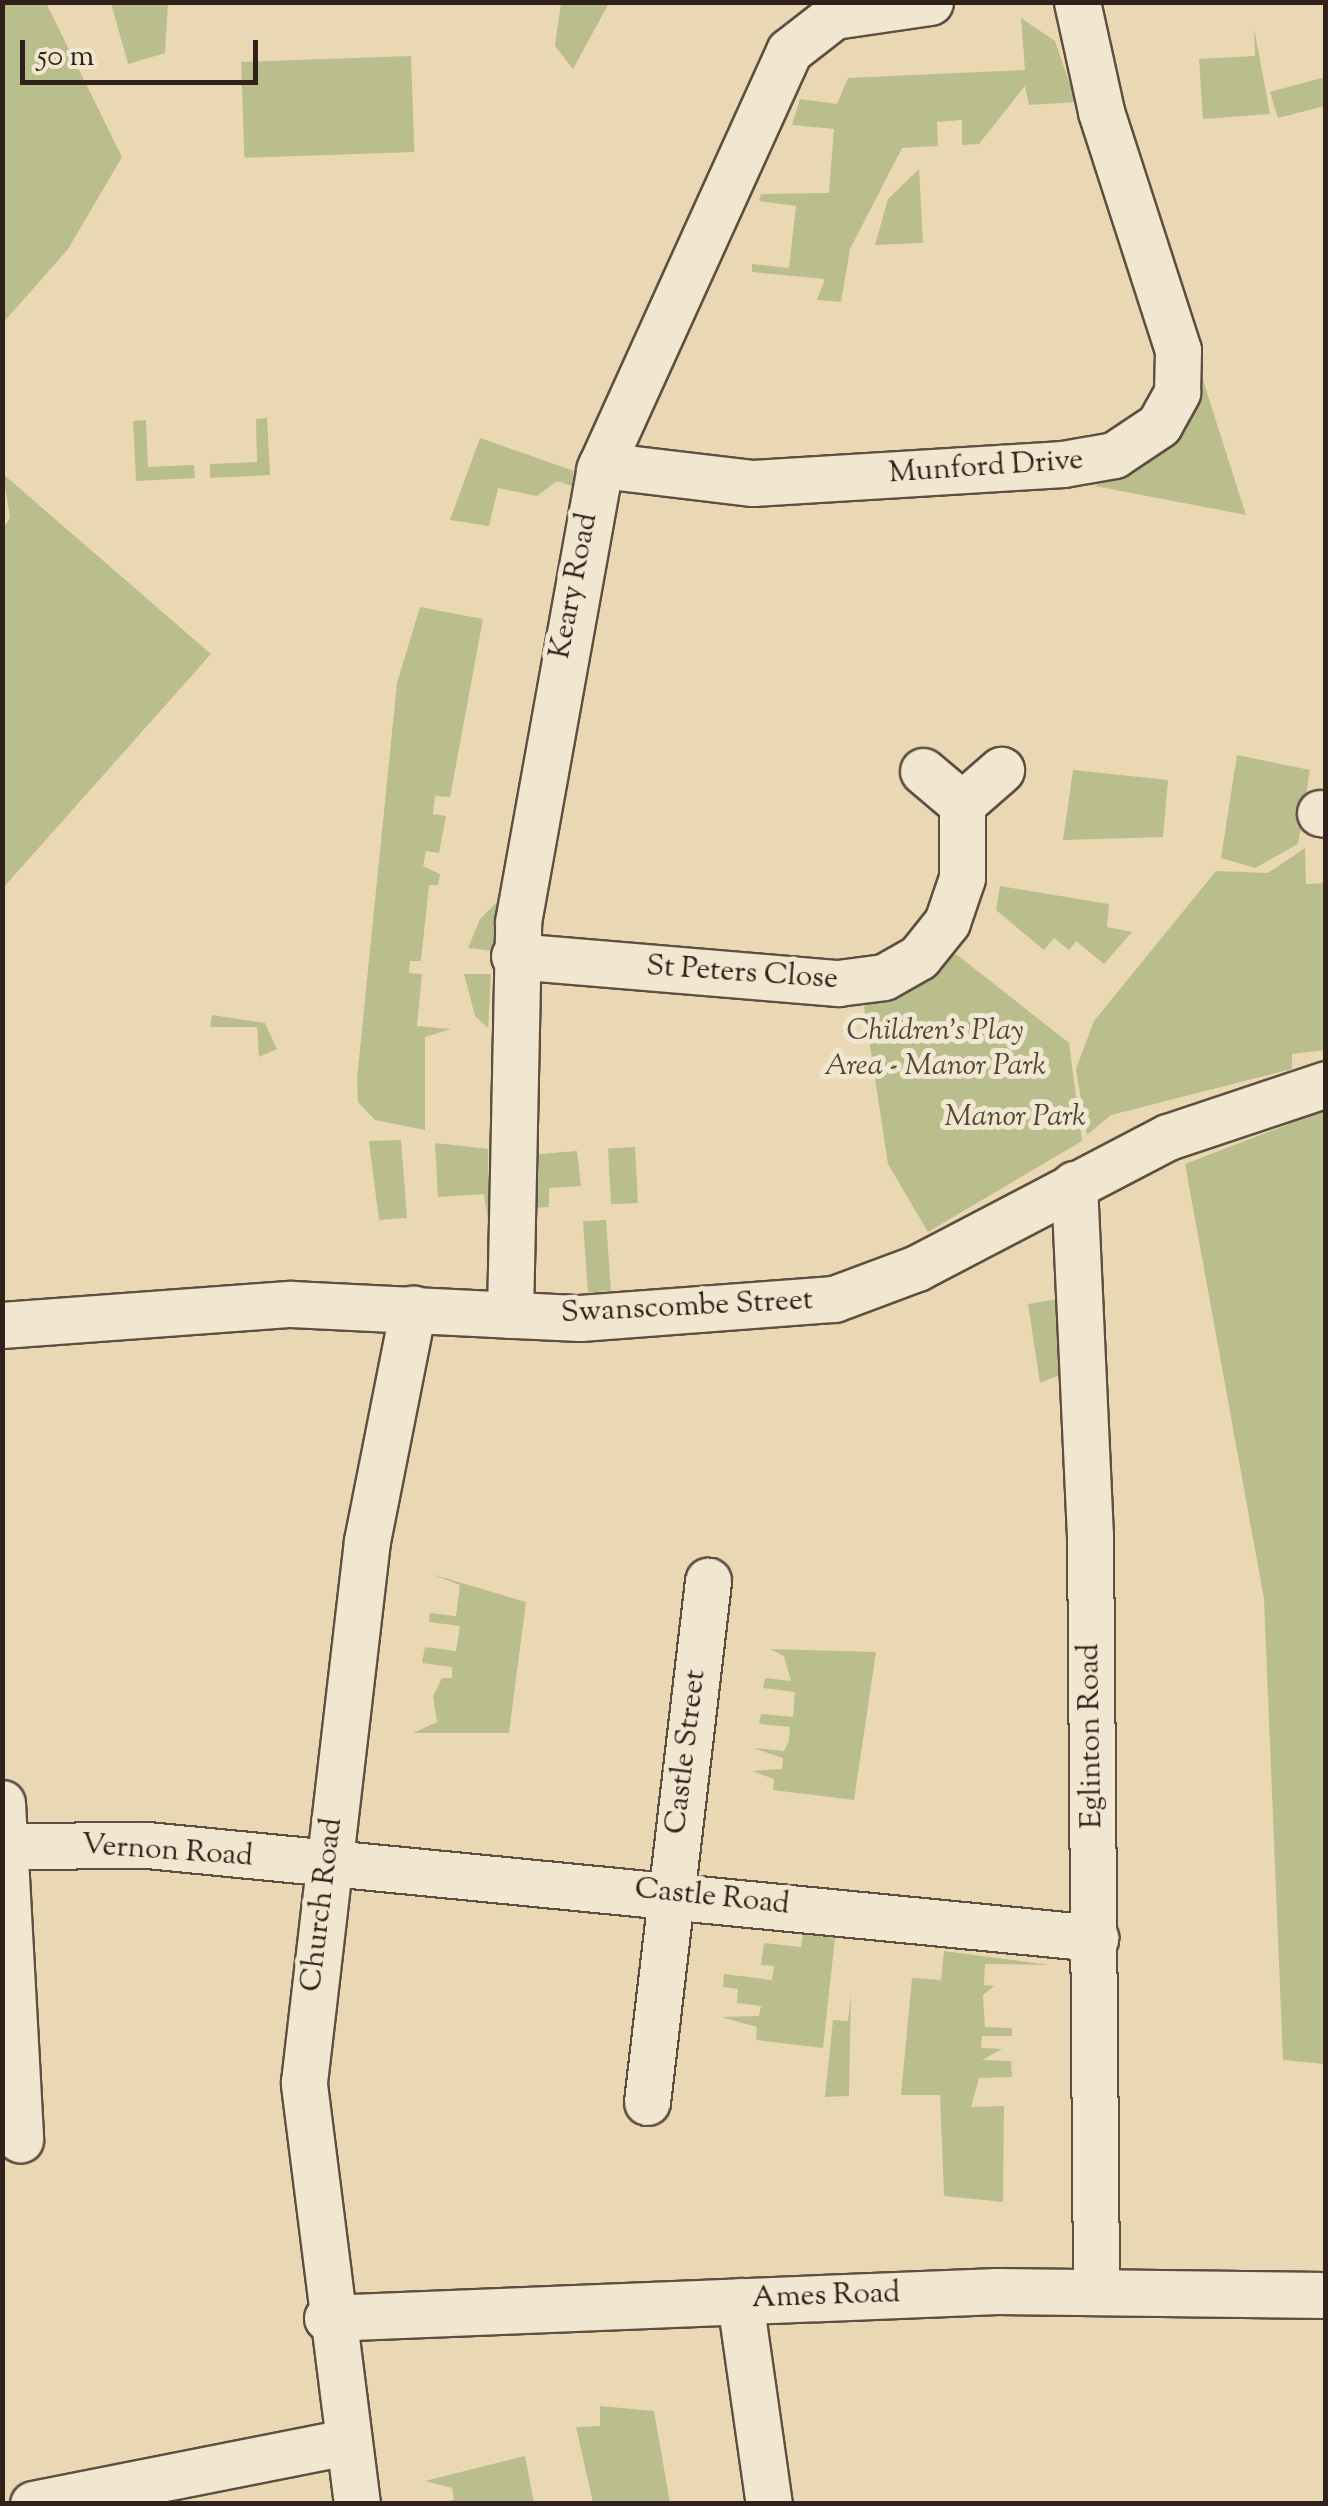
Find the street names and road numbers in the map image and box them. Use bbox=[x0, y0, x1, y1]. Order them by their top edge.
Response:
street label: Munford Drive bbox=[887, 443, 1085, 493]
street label: Keary Road bbox=[543, 510, 607, 662]
street label: St Peters Close bbox=[645, 949, 839, 999]
street label: Swanscombe Street bbox=[560, 1283, 814, 1333]
street label: Eglinton Road bbox=[1072, 1643, 1112, 1829]
street label: Castle Street bbox=[659, 1668, 715, 1836]
street label: Church Road bbox=[294, 1816, 352, 1994]
street label: Vernon Road bbox=[80, 1828, 254, 1876]
street label: Castle Road bbox=[633, 1872, 791, 1924]
street label: Ames Road bbox=[751, 2276, 901, 2318]

